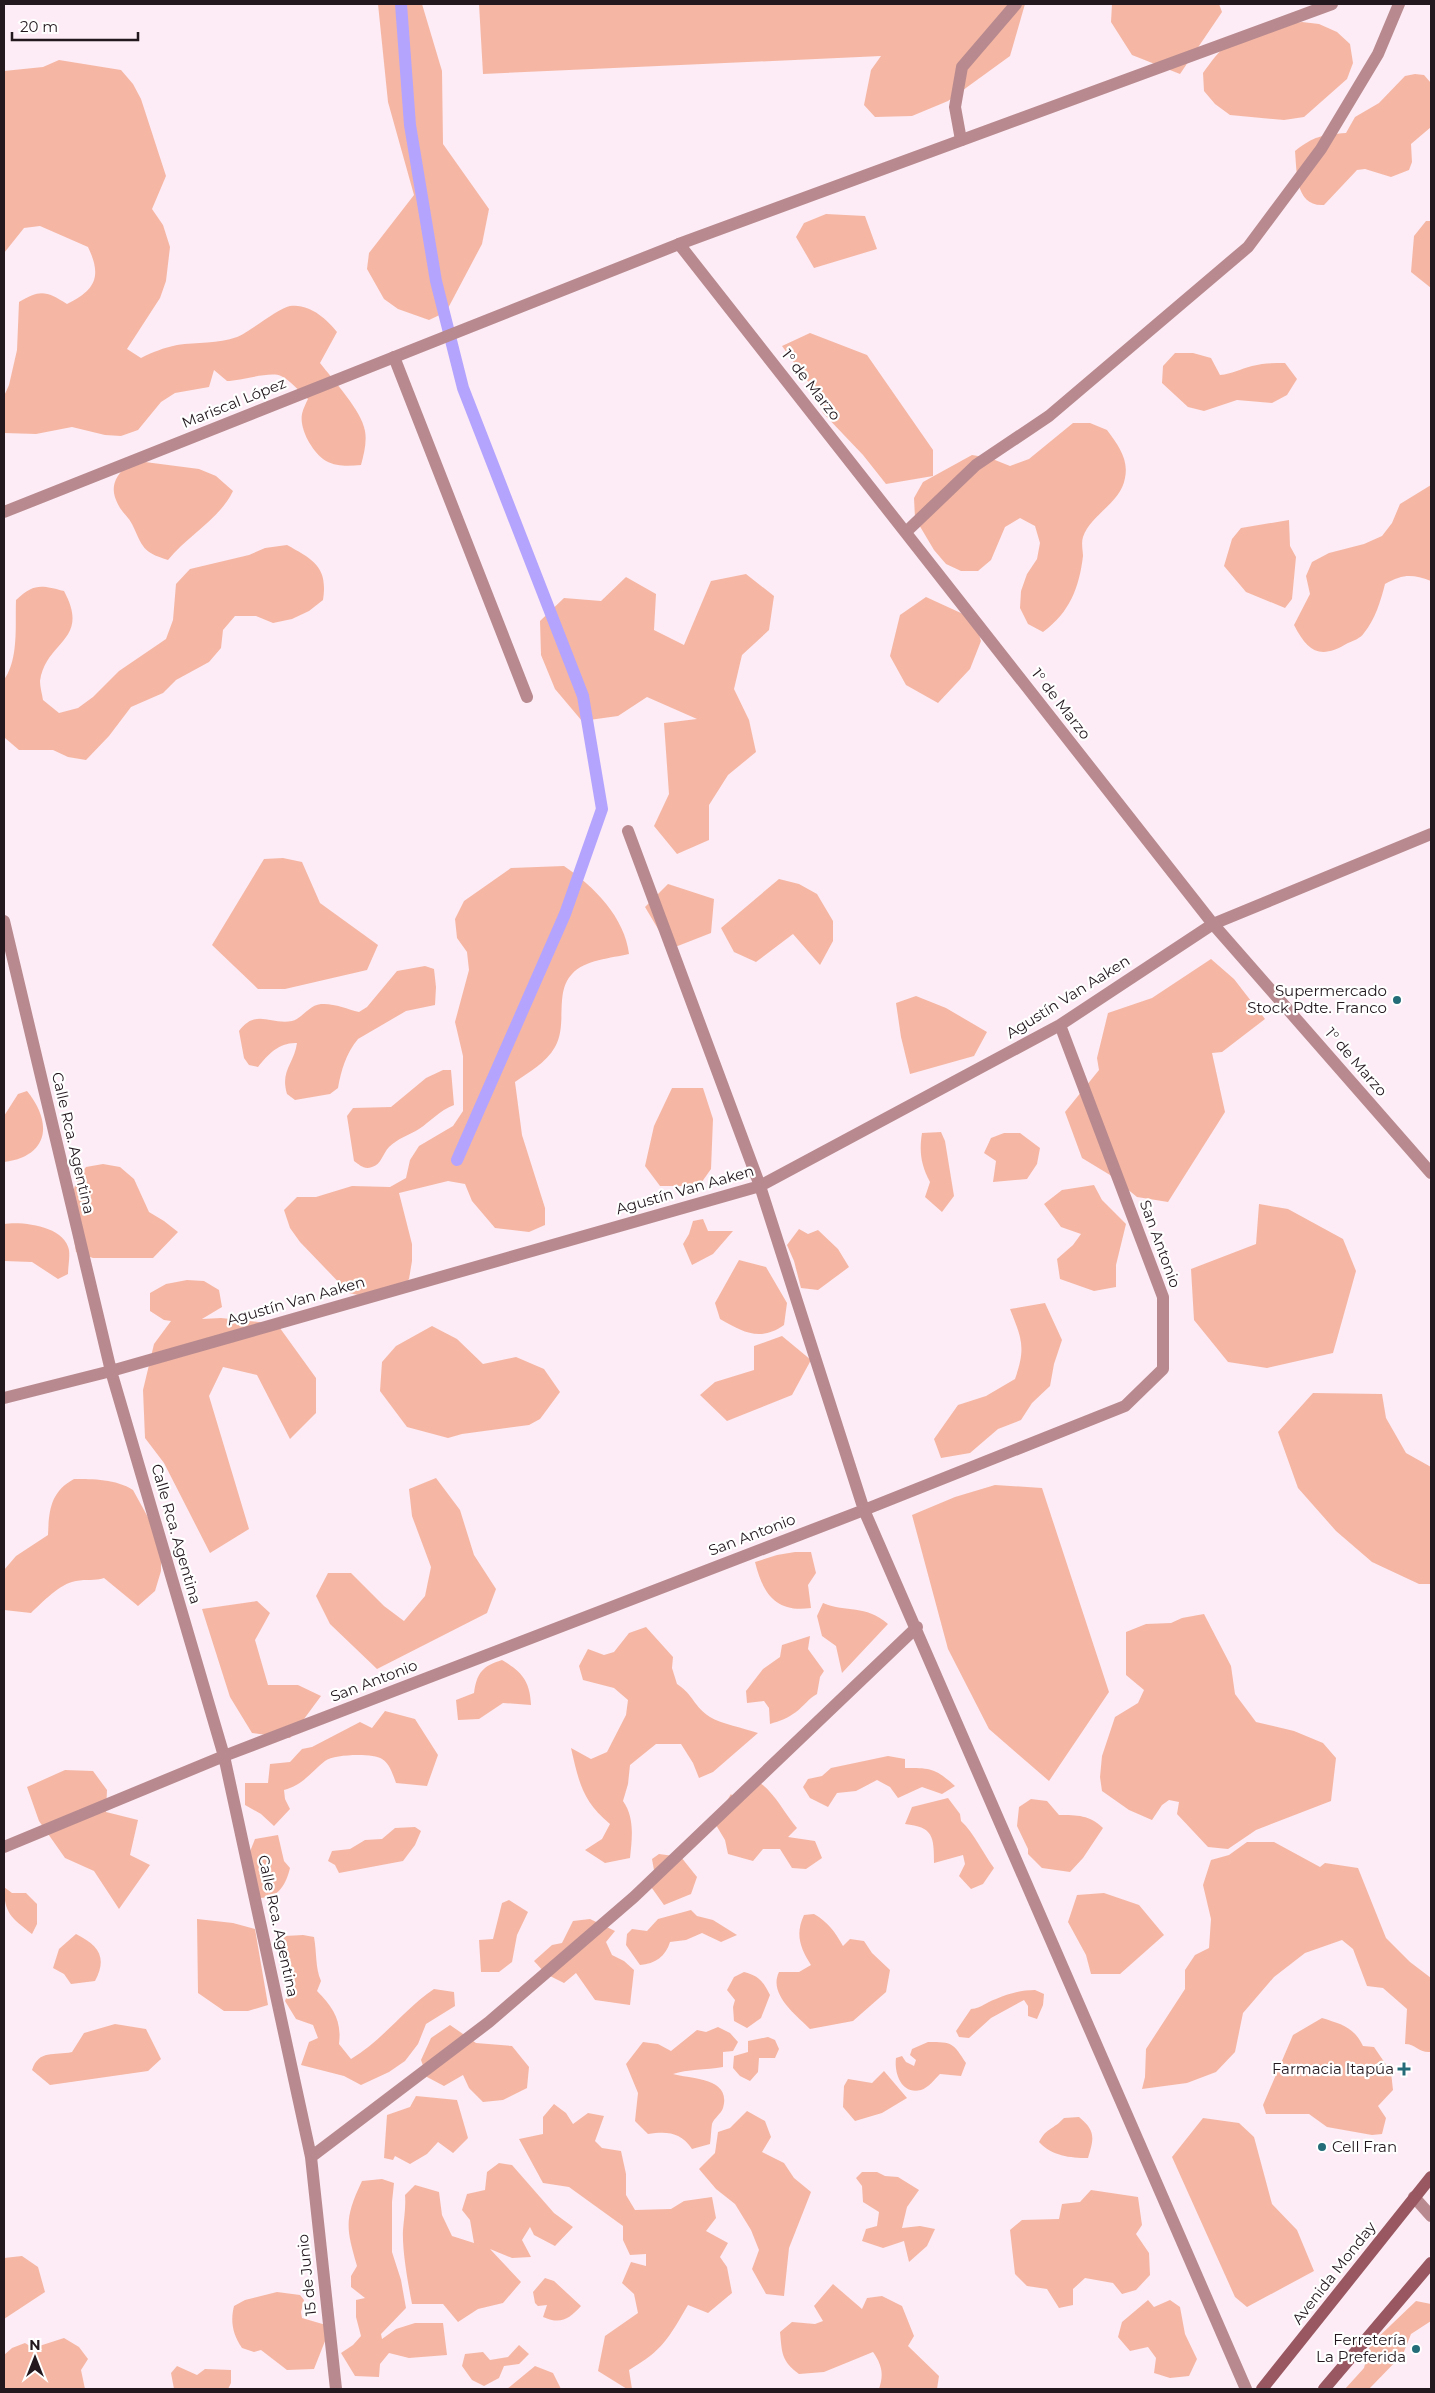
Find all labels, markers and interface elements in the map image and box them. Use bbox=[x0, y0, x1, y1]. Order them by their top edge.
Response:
scale bar bbox=[12, 10, 139, 42]
text: 20 m bbox=[20, 17, 58, 36]
street label: 1° de Marzo bbox=[778, 345, 845, 424]
street label: Mariscal López bbox=[179, 373, 289, 432]
street label: 1° de Marzo bbox=[1028, 664, 1095, 743]
street label: Agustín Van Aaken bbox=[1002, 951, 1133, 1042]
place label: Supermercado Stock Pdte. Franco bbox=[1247, 981, 1387, 1017]
marker: Supermercado Stock Pdte. Franco bbox=[1391, 994, 1403, 1006]
street label: 1° de Marzo bbox=[1321, 1023, 1391, 1100]
street label: Calle Rca. Agentina bbox=[48, 1070, 99, 1216]
street label: Agustín Van Aaken bbox=[614, 1161, 756, 1218]
street label: San Antonio bbox=[1136, 1197, 1185, 1290]
street label: Agustín Van Aaken bbox=[225, 1272, 367, 1329]
street label: Calle Rca. Agentina bbox=[147, 1462, 206, 1606]
street label: San Antonio bbox=[706, 1509, 798, 1560]
street label: San Antonio bbox=[328, 1655, 420, 1706]
street label: Calle Rca. Agentina bbox=[254, 1853, 303, 1999]
place label: Farmacia Itapúa bbox=[1272, 2059, 1394, 2078]
marker: Farmacia Itapúa bbox=[1398, 2063, 1410, 2075]
place label: Cell Fran bbox=[1332, 2137, 1397, 2156]
marker: Cell Fran bbox=[1316, 2141, 1328, 2153]
street label: Avenida Monday bbox=[1288, 2217, 1380, 2328]
street label: 15 de Junio bbox=[293, 2233, 320, 2317]
place label: Ferretería La Preferida bbox=[1316, 2330, 1406, 2366]
north arrow bbox=[10, 2333, 60, 2383]
text: N bbox=[29, 2336, 41, 2354]
marker: Ferretería La Preferida bbox=[1410, 2343, 1422, 2355]

